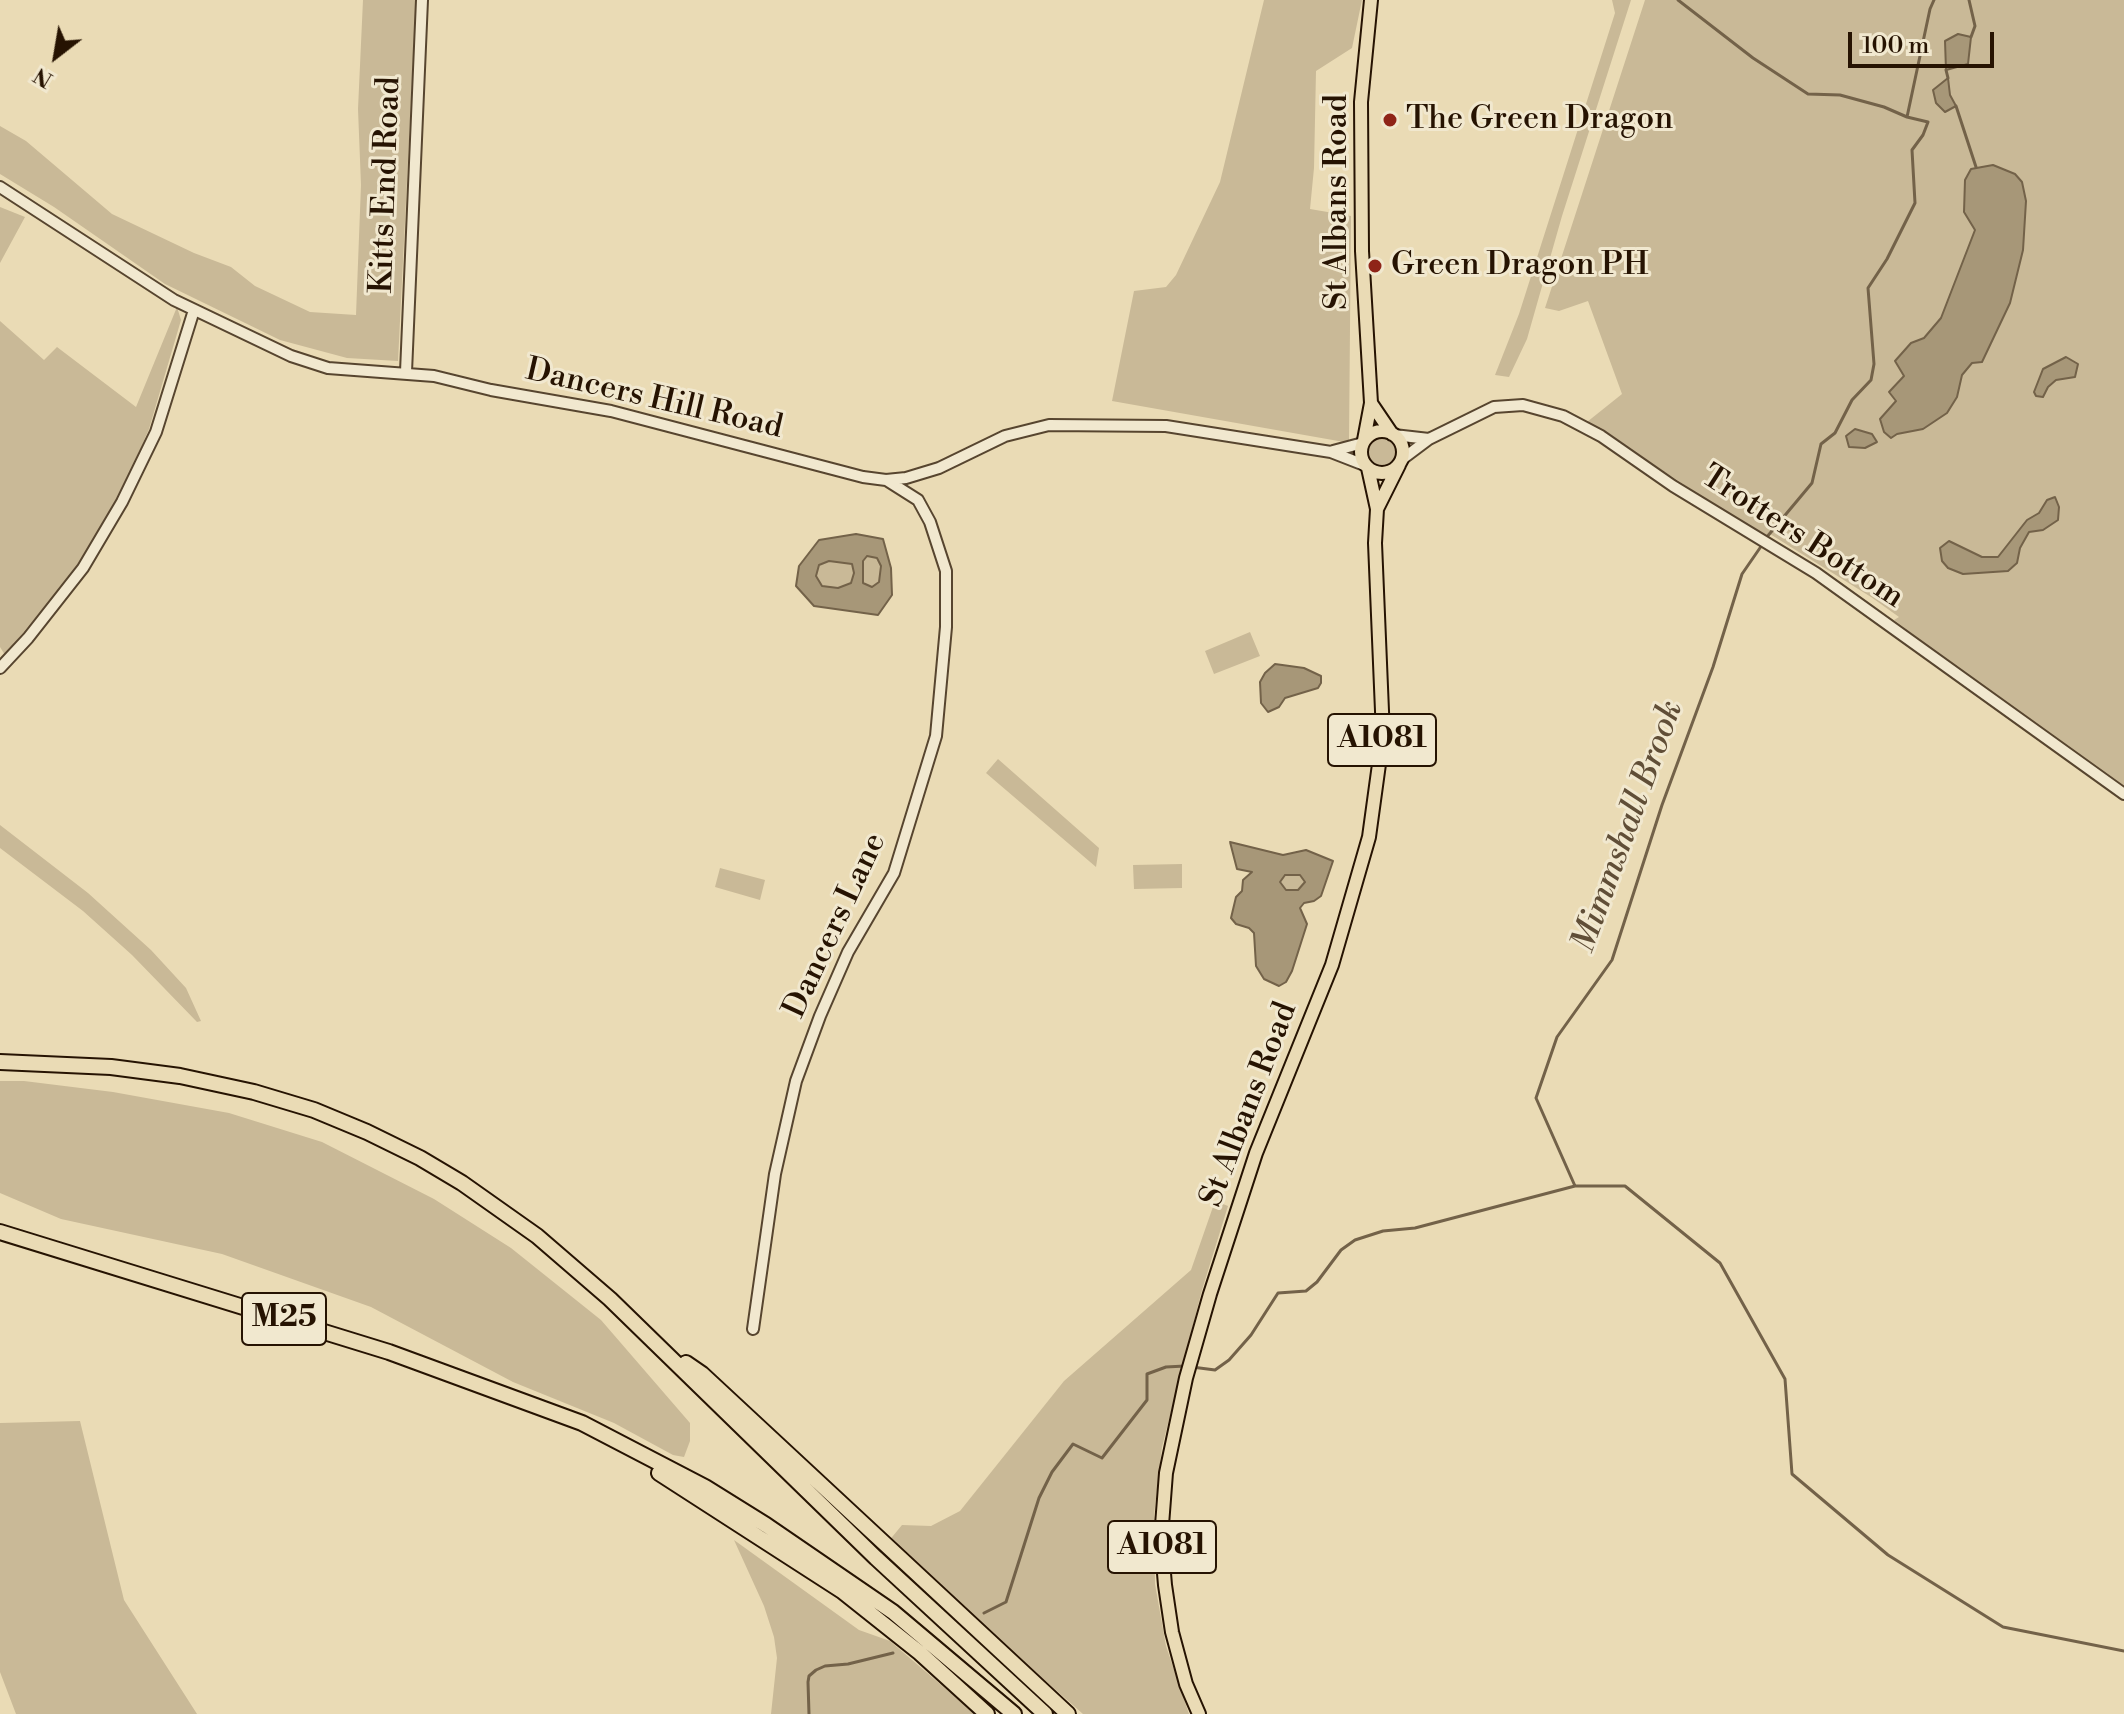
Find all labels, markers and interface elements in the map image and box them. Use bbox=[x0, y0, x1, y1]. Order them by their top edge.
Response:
north arrow bbox=[16, 16, 96, 96]
scale bar bbox=[1852, 16, 1998, 66]
text: 100 m bbox=[1862, 31, 1929, 61]
text: N bbox=[29, 61, 58, 93]
street label: Kitts End Road bbox=[364, 76, 410, 294]
street label: St Albans Road bbox=[1319, 94, 1357, 310]
place label: The Green Dragon bbox=[1406, 101, 1673, 139]
marker: The Green Dragon bbox=[1381, 111, 1399, 129]
place label: Green Dragon PH bbox=[1391, 247, 1649, 285]
marker: Green Dragon PH bbox=[1366, 257, 1384, 275]
street label: Dancers Hill Road bbox=[522, 352, 786, 448]
street label: Trotters Bottom bbox=[1693, 458, 1911, 618]
water label: Mimmshall Brook bbox=[1565, 696, 1693, 958]
road number: A1081 bbox=[1328, 714, 1436, 766]
street label: Dancers Lane bbox=[776, 827, 896, 1025]
street label: St Albans Road bbox=[1193, 997, 1307, 1213]
road number: M25 bbox=[242, 1293, 326, 1345]
road number: A1081 bbox=[1108, 1521, 1216, 1573]

